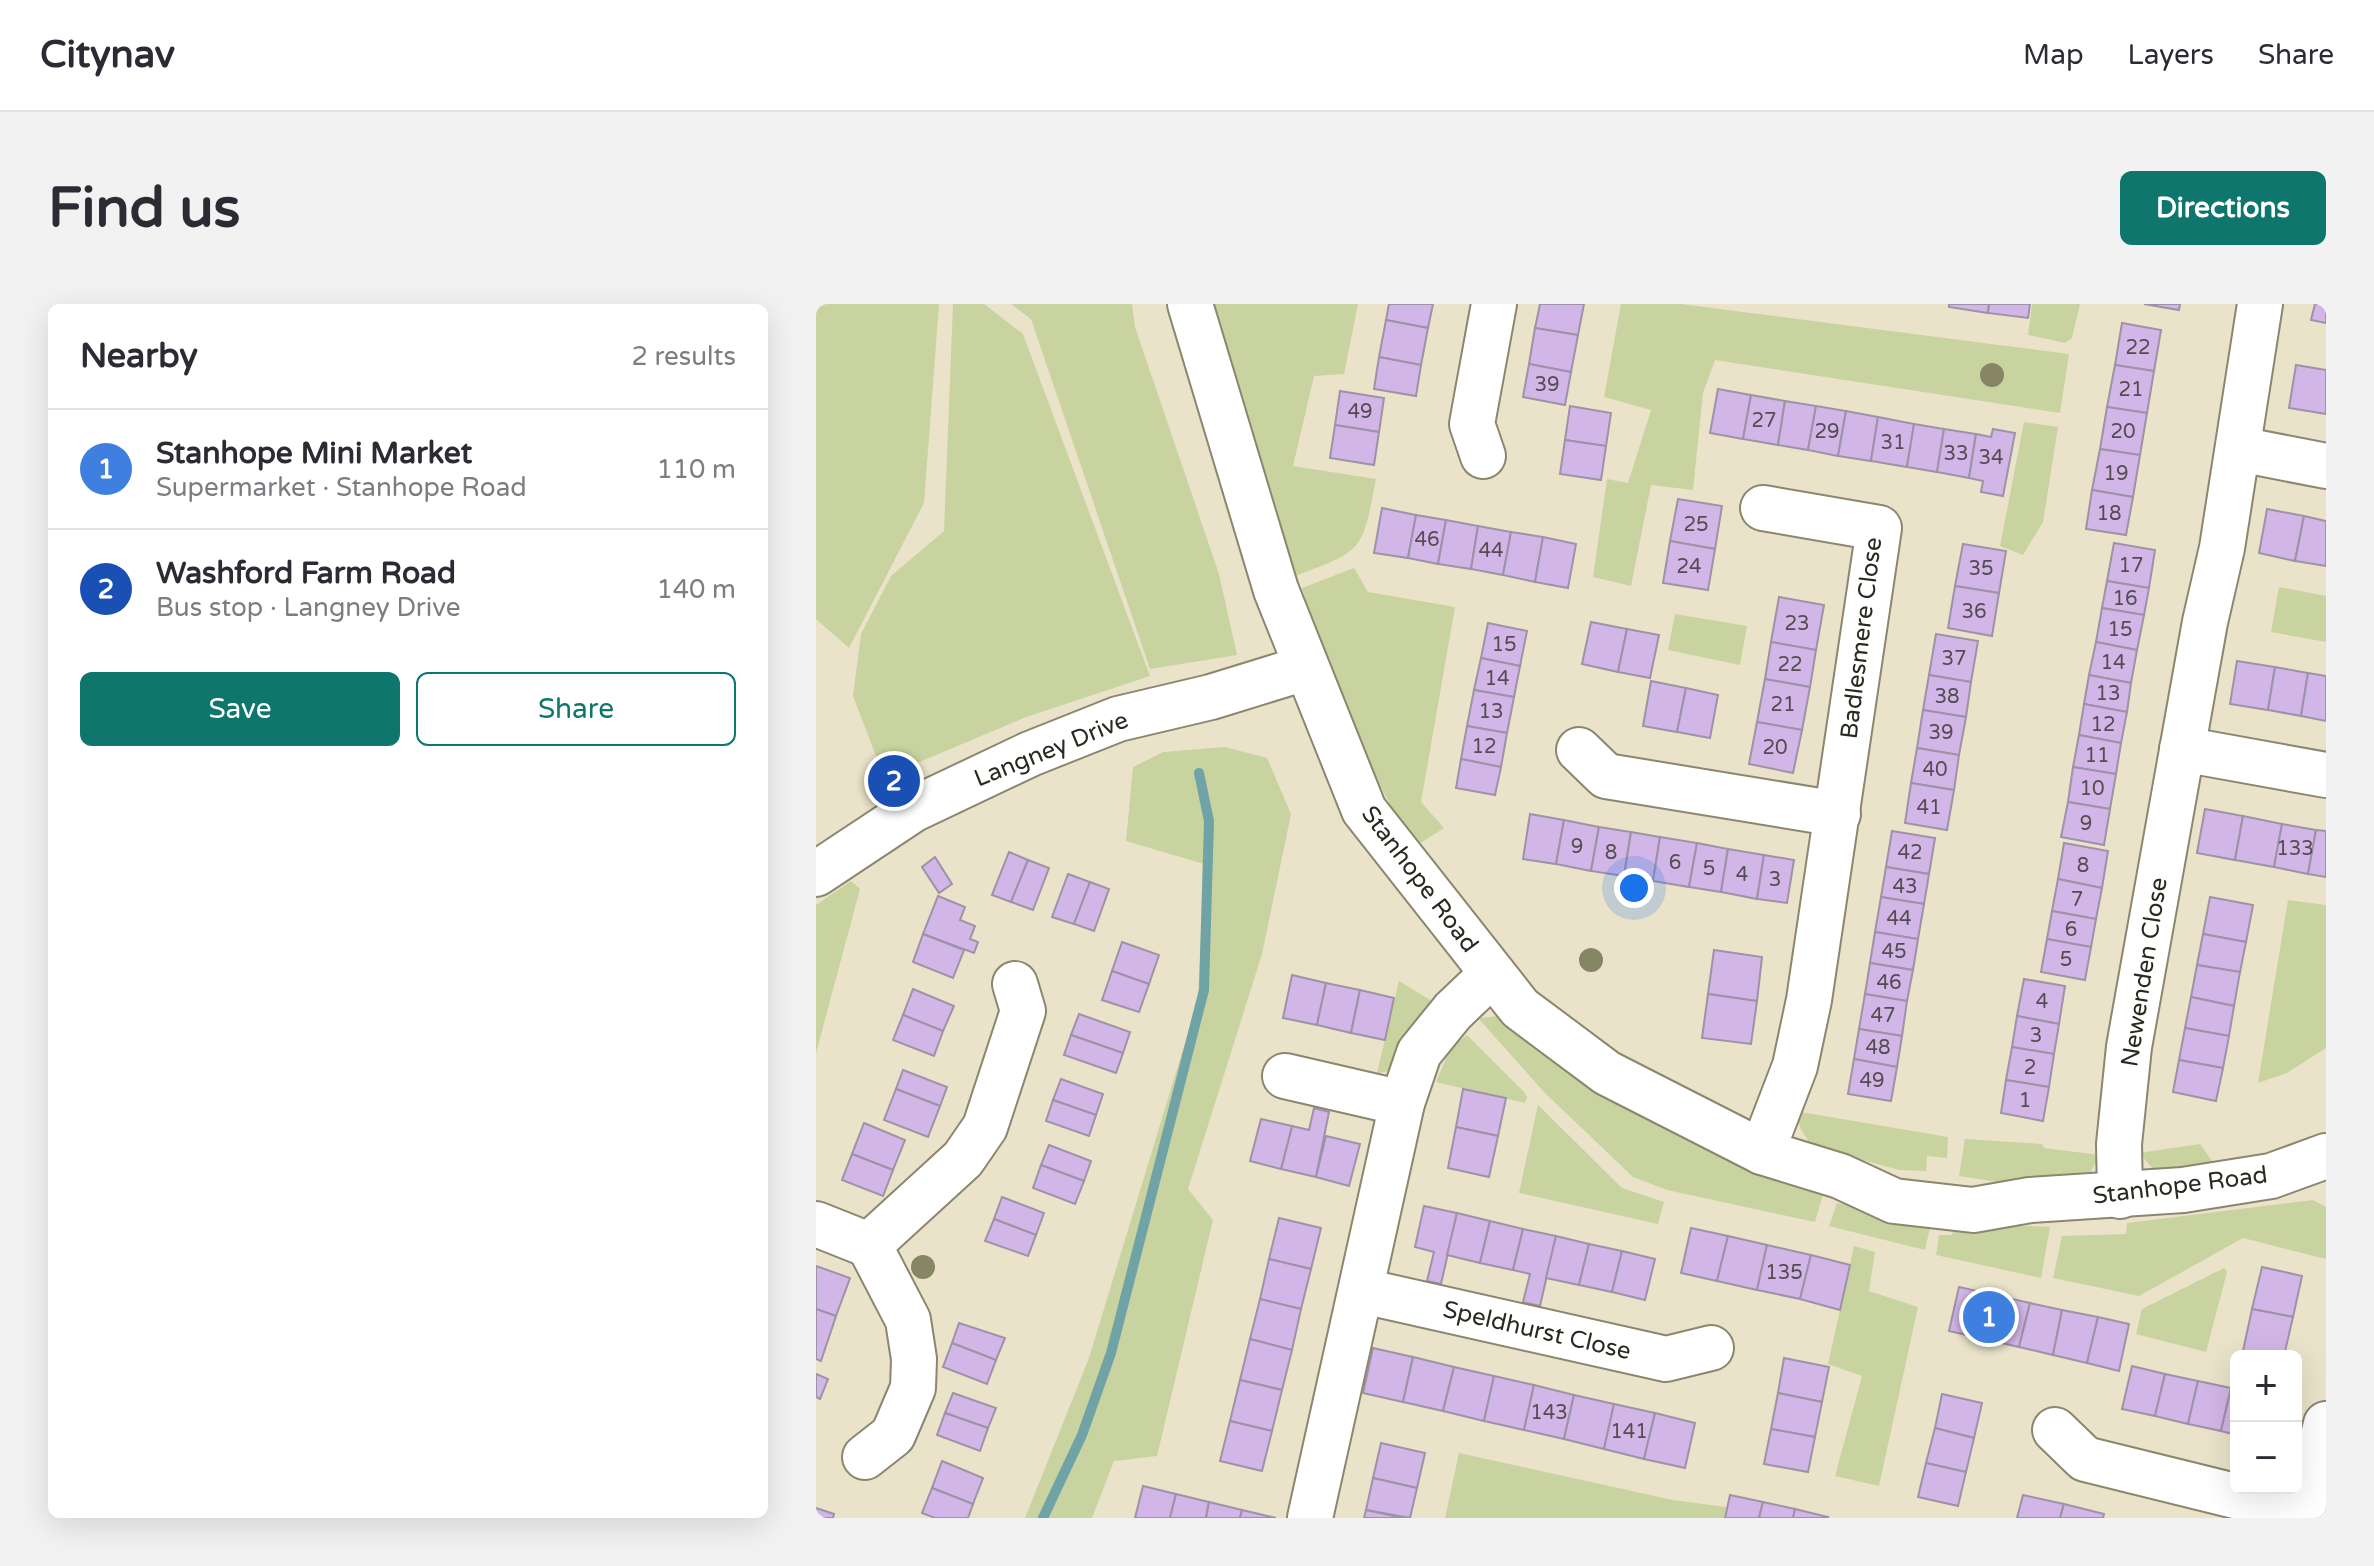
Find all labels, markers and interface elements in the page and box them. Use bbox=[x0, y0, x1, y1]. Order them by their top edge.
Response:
text: Citynav bbox=[40, 32, 175, 78]
text: Map bbox=[2023, 38, 2084, 72]
text: Layers bbox=[2128, 38, 2214, 72]
text: Share bbox=[2258, 38, 2334, 72]
button: Directions bbox=[2120, 171, 2326, 245]
text: Find us bbox=[48, 175, 240, 242]
text: Nearby bbox=[80, 336, 198, 377]
house number: 22 bbox=[2125, 336, 2151, 360]
text: 2 results bbox=[631, 341, 736, 372]
house number: 39 bbox=[1534, 373, 1560, 397]
house number: 21 bbox=[2118, 378, 2144, 402]
house number: 49 bbox=[1347, 400, 1373, 424]
house number: 27 bbox=[1751, 409, 1777, 433]
house number: 29 bbox=[1814, 420, 1840, 444]
house number: 20 bbox=[2110, 420, 2136, 444]
house number: 31 bbox=[1880, 431, 1906, 455]
text: Stanhope Mini Market bbox=[156, 435, 472, 472]
house number: 33 bbox=[1943, 442, 1969, 466]
house number: 34 bbox=[1978, 446, 2004, 470]
text: 1 bbox=[98, 454, 114, 485]
text: 110 m bbox=[656, 454, 736, 485]
house number: 19 bbox=[2103, 462, 2129, 486]
text: Supermarket · Stanhope Road bbox=[156, 472, 527, 503]
house number: 18 bbox=[2096, 502, 2122, 526]
house number: 25 bbox=[1683, 513, 1709, 537]
house number: 46 bbox=[1414, 528, 1440, 552]
street label: Badlesmere Close bbox=[1835, 536, 1888, 741]
house number: 44 bbox=[1478, 539, 1504, 563]
house number: 17 bbox=[2118, 554, 2144, 578]
text: Washford Farm Road bbox=[156, 555, 456, 592]
house number: 24 bbox=[1676, 555, 1702, 579]
house number: 35 bbox=[1968, 557, 1994, 581]
text: 2 bbox=[98, 574, 114, 605]
text: 140 m bbox=[656, 574, 736, 605]
house number: 16 bbox=[2112, 587, 2138, 611]
text: Bus stop · Langney Drive bbox=[156, 592, 461, 623]
house number: 36 bbox=[1961, 600, 1987, 624]
house number: 23 bbox=[1784, 612, 1810, 636]
house number: 15 bbox=[2107, 618, 2133, 642]
house number: 15 bbox=[1491, 633, 1517, 657]
house number: 37 bbox=[1941, 647, 1967, 671]
house number: 14 bbox=[2100, 651, 2126, 675]
house number: 22 bbox=[1777, 653, 1803, 677]
house number: 14 bbox=[1484, 667, 1510, 691]
button: Save bbox=[80, 672, 400, 746]
button: Share bbox=[416, 672, 736, 746]
house number: 13 bbox=[2095, 682, 2121, 706]
house number: 38 bbox=[1934, 685, 1960, 709]
house number: 21 bbox=[1770, 693, 1796, 717]
house number: 13 bbox=[1478, 700, 1504, 724]
street label: Langney Drive bbox=[970, 705, 1132, 794]
house number: 12 bbox=[2090, 713, 2116, 737]
house number: 39 bbox=[1928, 721, 1954, 745]
house number: 12 bbox=[1471, 735, 1497, 759]
house number: 20 bbox=[1762, 736, 1788, 760]
house number: 11 bbox=[2084, 744, 2110, 768]
pin: 2 bbox=[868, 751, 920, 811]
house number: 40 bbox=[1922, 758, 1948, 782]
house number: 10 bbox=[2079, 777, 2105, 801]
house number: 41 bbox=[1916, 796, 1942, 820]
street label: Stanhope Road bbox=[1355, 800, 1484, 958]
house number: 9 bbox=[2080, 812, 2092, 836]
house number: 9 bbox=[1571, 835, 1583, 859]
house number: 133 bbox=[2276, 837, 2314, 861]
house number: 8 bbox=[1605, 841, 1617, 865]
house number: 42 bbox=[1897, 841, 1923, 865]
house number: 6 bbox=[1669, 851, 1681, 875]
house number: 8 bbox=[2077, 854, 2089, 878]
house number: 5 bbox=[1703, 857, 1715, 881]
house number: 4 bbox=[1736, 863, 1748, 887]
your location bbox=[1614, 868, 1654, 908]
house number: 3 bbox=[1769, 868, 1781, 892]
house number: 43 bbox=[1892, 875, 1918, 899]
street label: Newenden Close bbox=[2115, 875, 2174, 1069]
house number: 7 bbox=[2071, 888, 2083, 912]
house number: 44 bbox=[1886, 907, 1912, 931]
house number: 6 bbox=[2065, 918, 2077, 942]
house number: 45 bbox=[1881, 940, 1907, 964]
house number: 5 bbox=[2060, 948, 2072, 972]
house number: 46 bbox=[1876, 971, 1902, 995]
house number: 4 bbox=[2036, 990, 2048, 1014]
house number: 47 bbox=[1870, 1004, 1896, 1028]
house number: 3 bbox=[2030, 1024, 2042, 1048]
house number: 48 bbox=[1865, 1036, 1891, 1060]
house number: 2 bbox=[2024, 1056, 2036, 1080]
house number: 49 bbox=[1859, 1069, 1885, 1093]
house number: 1 bbox=[2019, 1089, 2031, 1113]
street label: Stanhope Road bbox=[2091, 1160, 2269, 1211]
house number: 135 bbox=[1765, 1261, 1803, 1285]
pin: 1 bbox=[1963, 1287, 2015, 1347]
street label: Speldhurst Close bbox=[1440, 1295, 1634, 1366]
map controls bbox=[2230, 1350, 2302, 1494]
button: + bbox=[2230, 1350, 2302, 1422]
house number: 143 bbox=[1530, 1401, 1568, 1425]
house number: 141 bbox=[1610, 1420, 1648, 1444]
button: − bbox=[2230, 1422, 2302, 1494]

